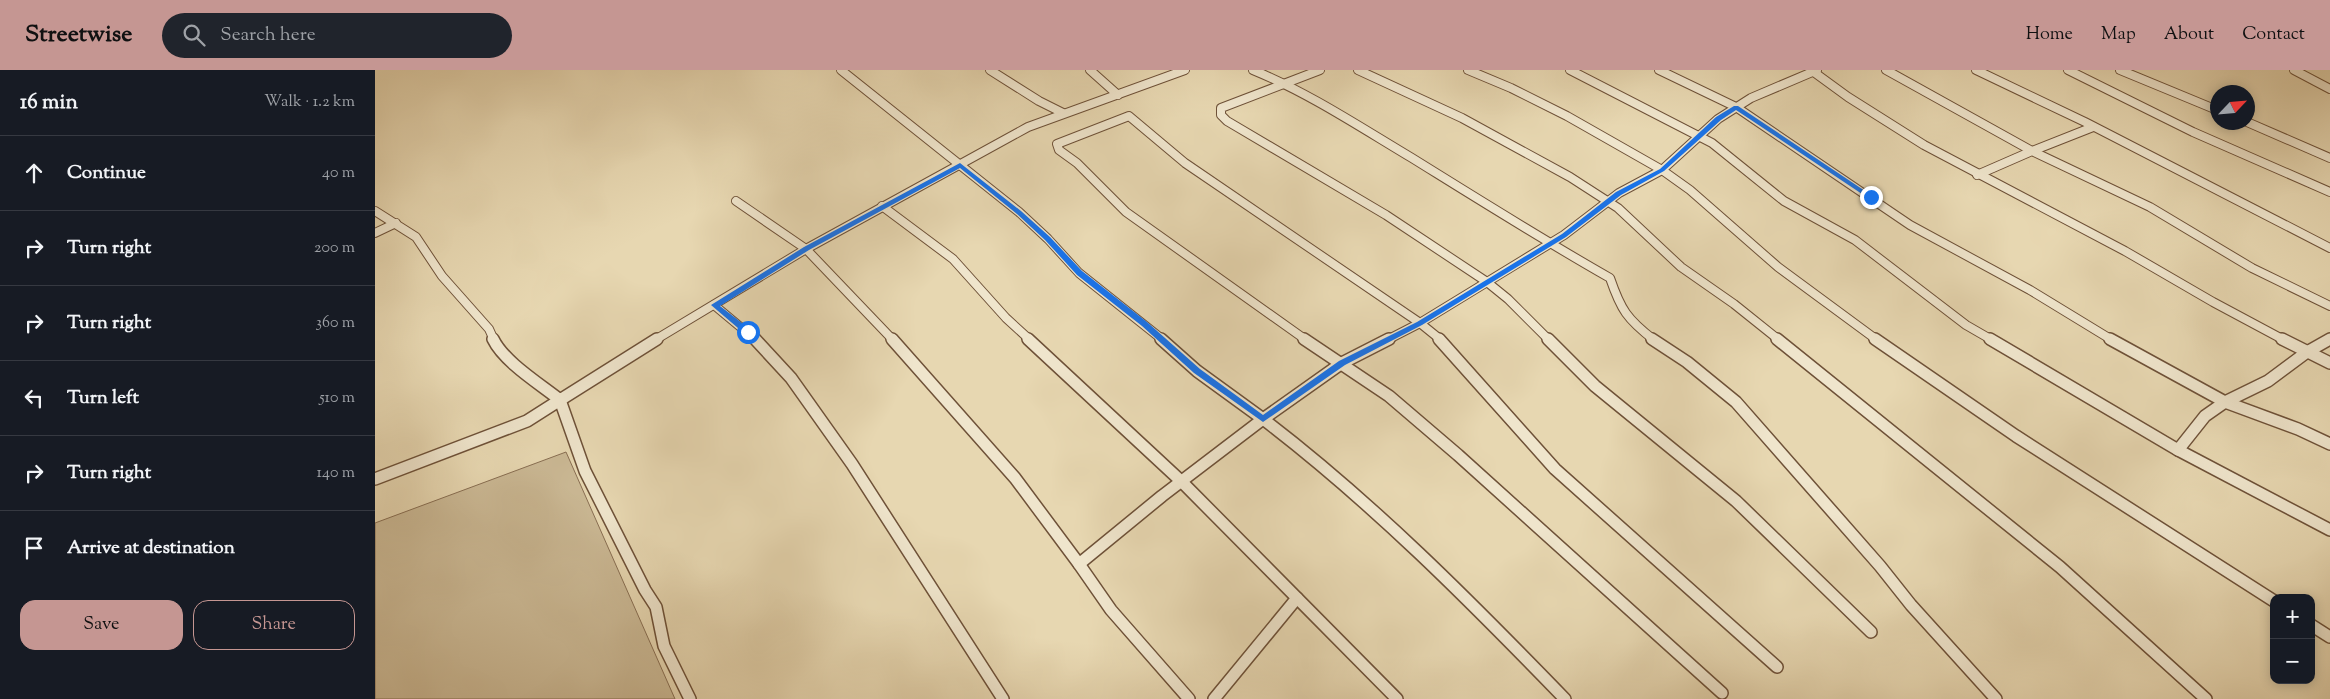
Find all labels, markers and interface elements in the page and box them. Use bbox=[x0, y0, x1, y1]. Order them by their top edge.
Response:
search box bbox=[162, 13, 512, 58]
text: Streetwise bbox=[25, 18, 132, 52]
icon: search bbox=[180, 21, 208, 49]
text: Search here bbox=[220, 22, 316, 49]
text: Home bbox=[2026, 22, 2073, 48]
text: Map bbox=[2101, 22, 2136, 48]
text: About bbox=[2164, 22, 2214, 48]
text: Contact bbox=[2242, 22, 2305, 48]
north arrow bbox=[2210, 85, 2255, 130]
text: 16 min bbox=[20, 88, 78, 118]
text: Walk · 1.2 km bbox=[264, 91, 355, 114]
icon: ahead bbox=[20, 159, 48, 187]
text: Continue bbox=[67, 160, 146, 187]
text: 40 m bbox=[322, 162, 355, 185]
route end bbox=[1860, 186, 1883, 209]
icon: right bbox=[20, 234, 48, 262]
text: Turn right bbox=[67, 235, 151, 262]
text: 200 m bbox=[314, 237, 355, 260]
icon: right bbox=[20, 309, 48, 337]
text: Turn right bbox=[67, 310, 151, 337]
text: 360 m bbox=[316, 312, 355, 335]
route start bbox=[737, 321, 760, 344]
icon: left bbox=[20, 384, 48, 412]
text: Turn left bbox=[67, 385, 139, 412]
text: 510 m bbox=[319, 387, 355, 410]
icon: right bbox=[20, 459, 48, 487]
text: Turn right bbox=[67, 460, 151, 487]
text: 140 m bbox=[317, 462, 355, 485]
icon: arrive bbox=[20, 534, 48, 562]
text: Arrive at destination bbox=[67, 535, 235, 562]
map controls bbox=[2270, 594, 2315, 684]
button: + bbox=[2270, 594, 2315, 639]
button: Save bbox=[20, 600, 183, 650]
button: Share bbox=[193, 600, 355, 650]
button: − bbox=[2270, 639, 2315, 684]

